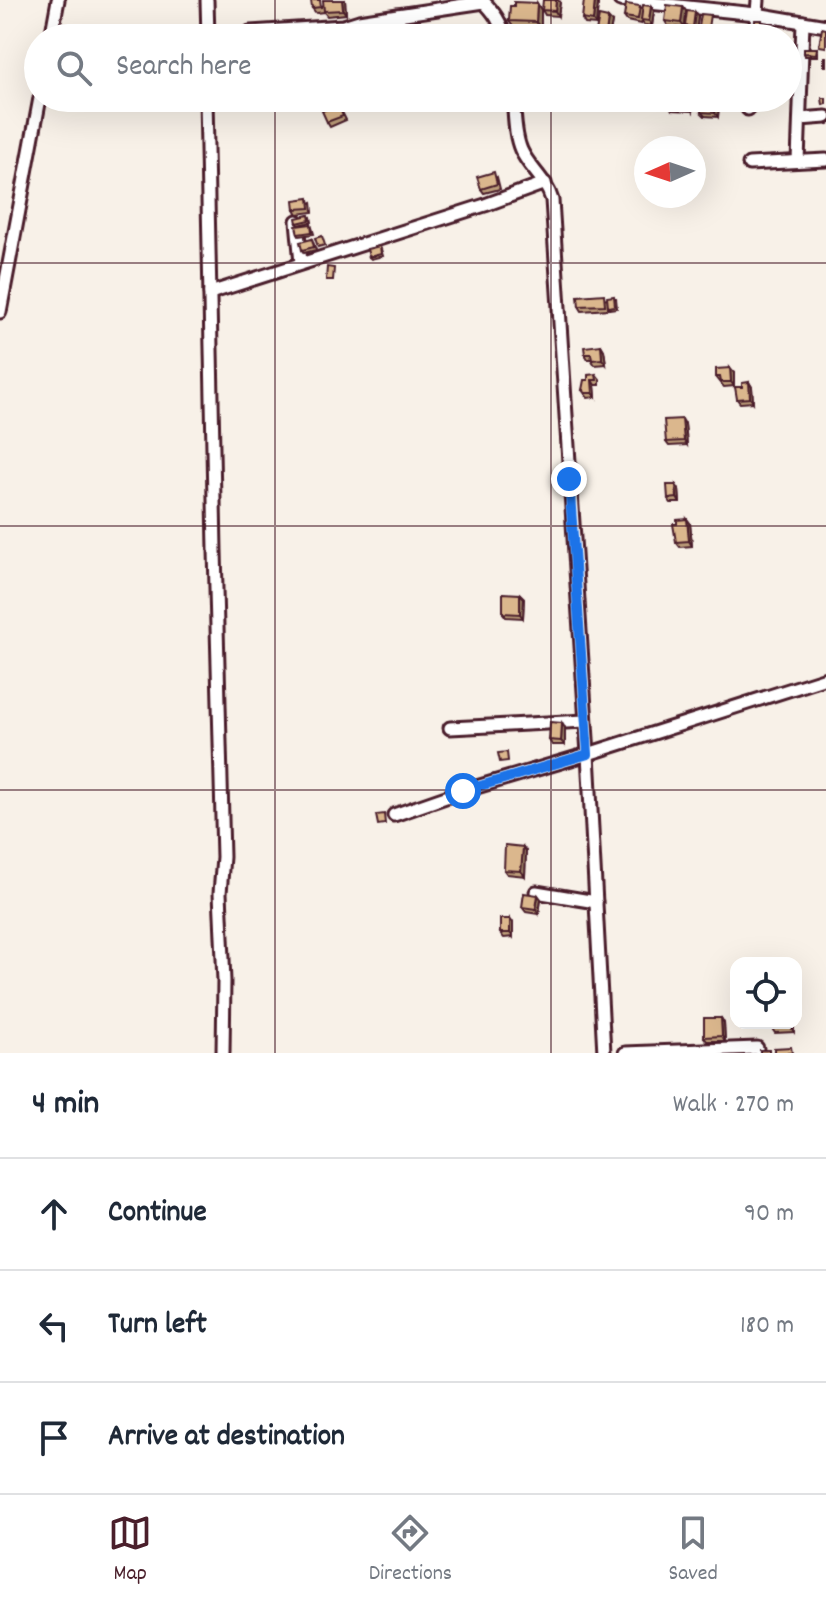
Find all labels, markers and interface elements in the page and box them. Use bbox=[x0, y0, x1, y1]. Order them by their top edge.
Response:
search box bbox=[24, 24, 802, 112]
icon: search bbox=[52, 46, 96, 90]
text: Search here bbox=[116, 47, 252, 90]
north arrow bbox=[634, 136, 706, 208]
route end bbox=[551, 461, 587, 497]
route start bbox=[445, 773, 481, 809]
map controls bbox=[730, 957, 802, 1029]
button: locate bbox=[730, 957, 802, 1029]
text: 4 min bbox=[32, 1081, 99, 1130]
text: Walk · 270 m bbox=[673, 1087, 794, 1124]
icon: ahead bbox=[32, 1192, 76, 1236]
text: Continue bbox=[108, 1193, 207, 1236]
text: 90 m bbox=[744, 1196, 794, 1233]
icon: left bbox=[32, 1304, 76, 1348]
text: Turn left bbox=[108, 1305, 207, 1348]
text: 180 m bbox=[740, 1308, 794, 1345]
icon: arrive bbox=[32, 1416, 76, 1460]
text: Arrive at destination bbox=[108, 1417, 345, 1460]
tab: Map bbox=[108, 1511, 152, 1590]
tab: Directions bbox=[369, 1511, 452, 1590]
tab: Saved bbox=[669, 1511, 718, 1590]

